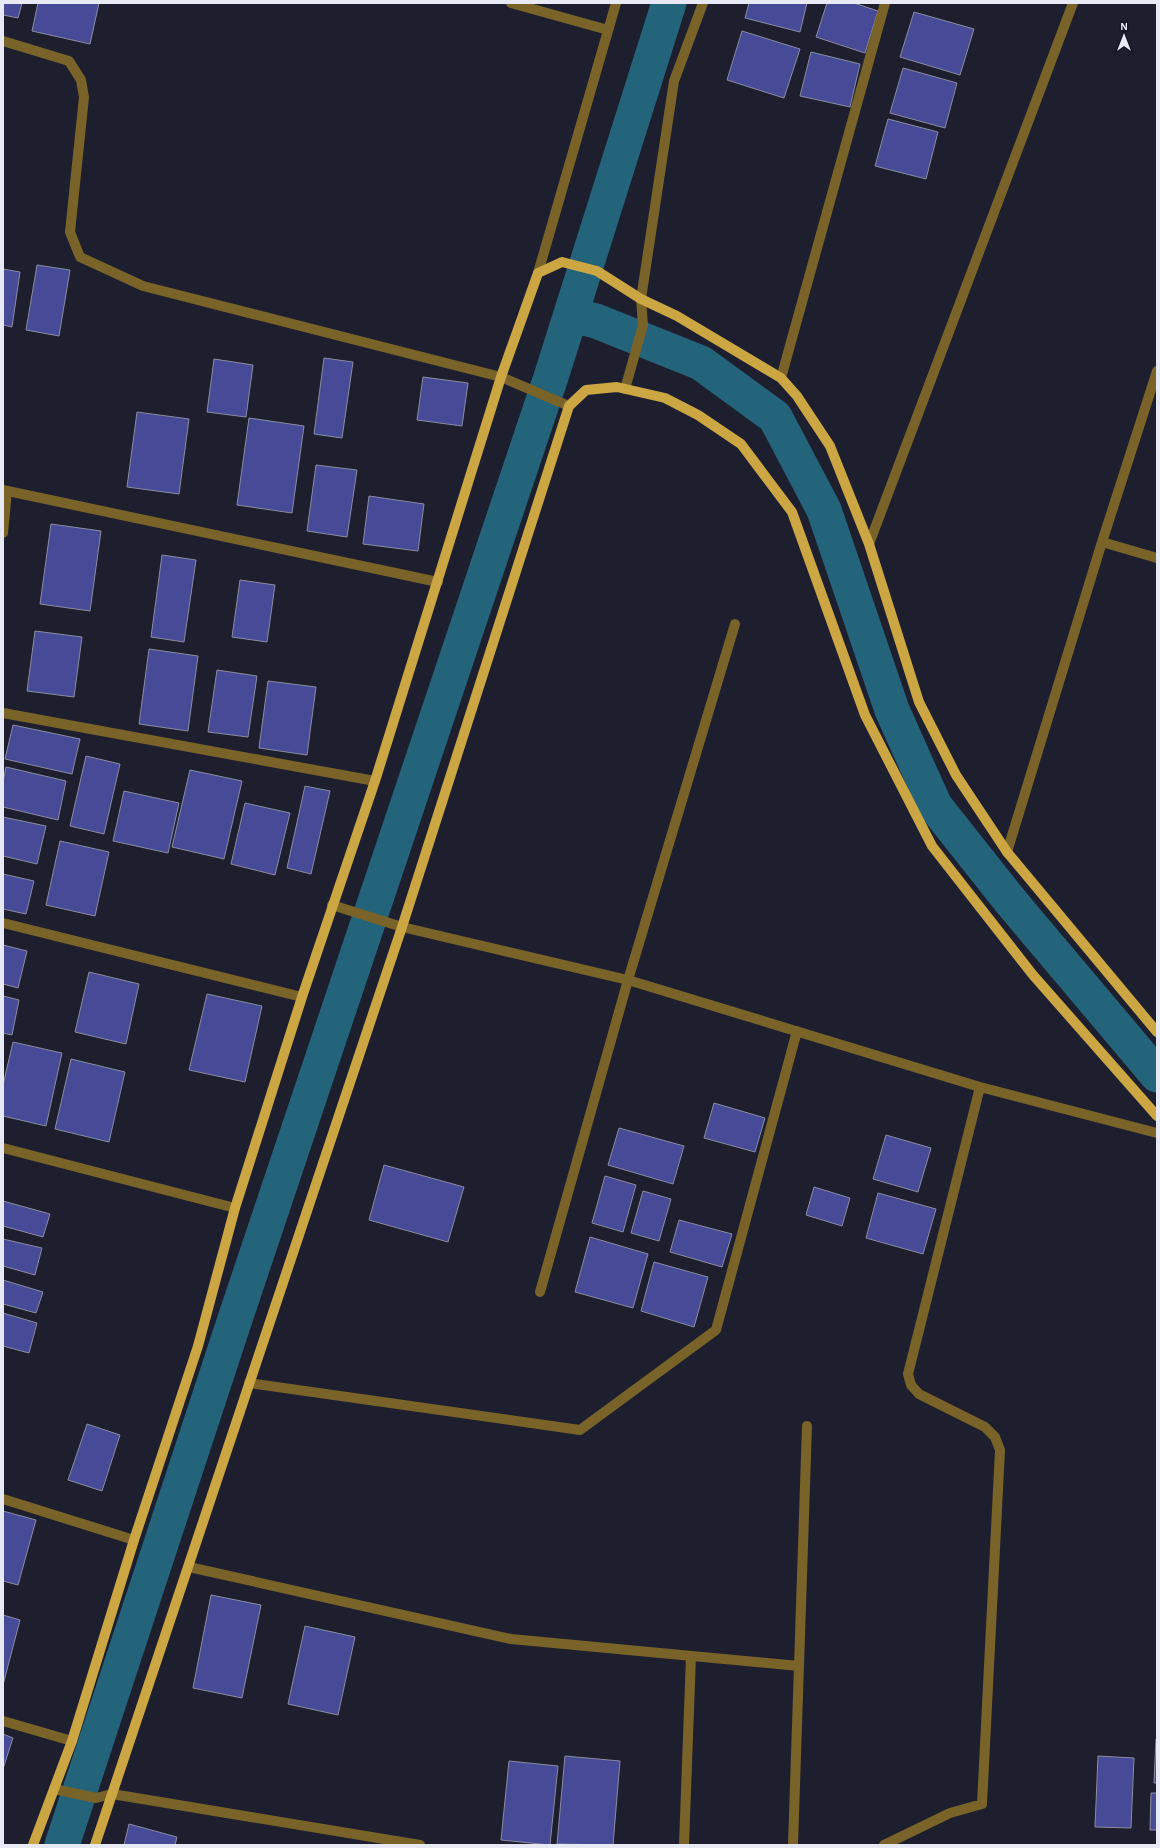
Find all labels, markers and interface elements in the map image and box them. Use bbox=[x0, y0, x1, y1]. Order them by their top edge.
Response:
north arrow bbox=[1104, 16, 1144, 56]
text: N bbox=[1120, 21, 1128, 32]

